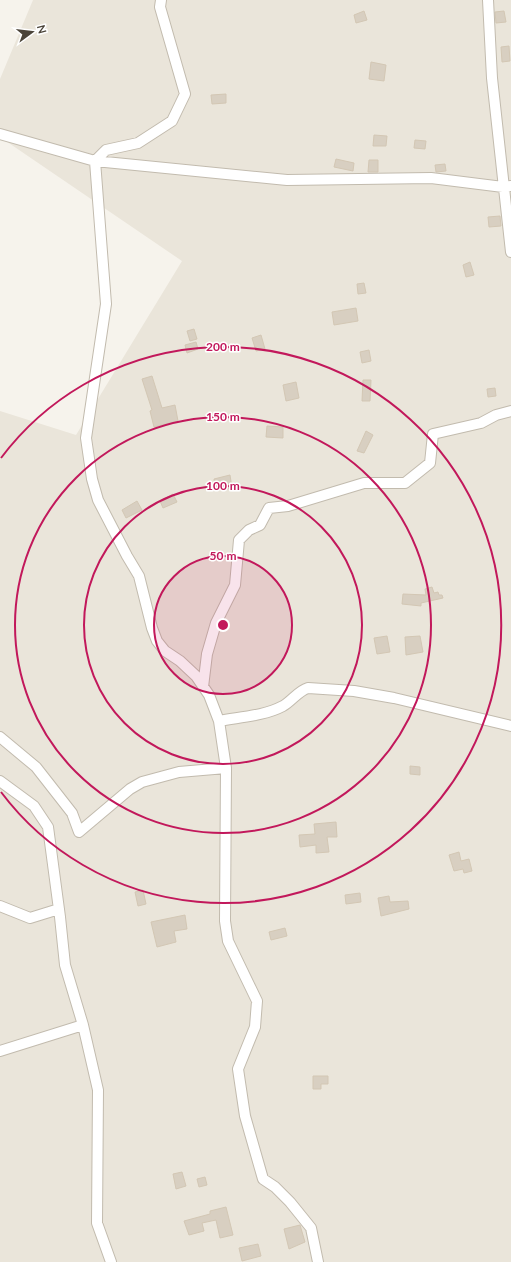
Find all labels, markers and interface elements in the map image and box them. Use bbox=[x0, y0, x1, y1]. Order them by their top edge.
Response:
north arrow bbox=[12, 12, 52, 52]
text: N bbox=[35, 24, 50, 35]
text: 200 m bbox=[206, 339, 240, 354]
text: 150 m bbox=[206, 409, 240, 424]
text: 100 m bbox=[206, 478, 240, 493]
text: 50 m bbox=[210, 548, 236, 563]
centre of rings bbox=[216, 618, 230, 632]

